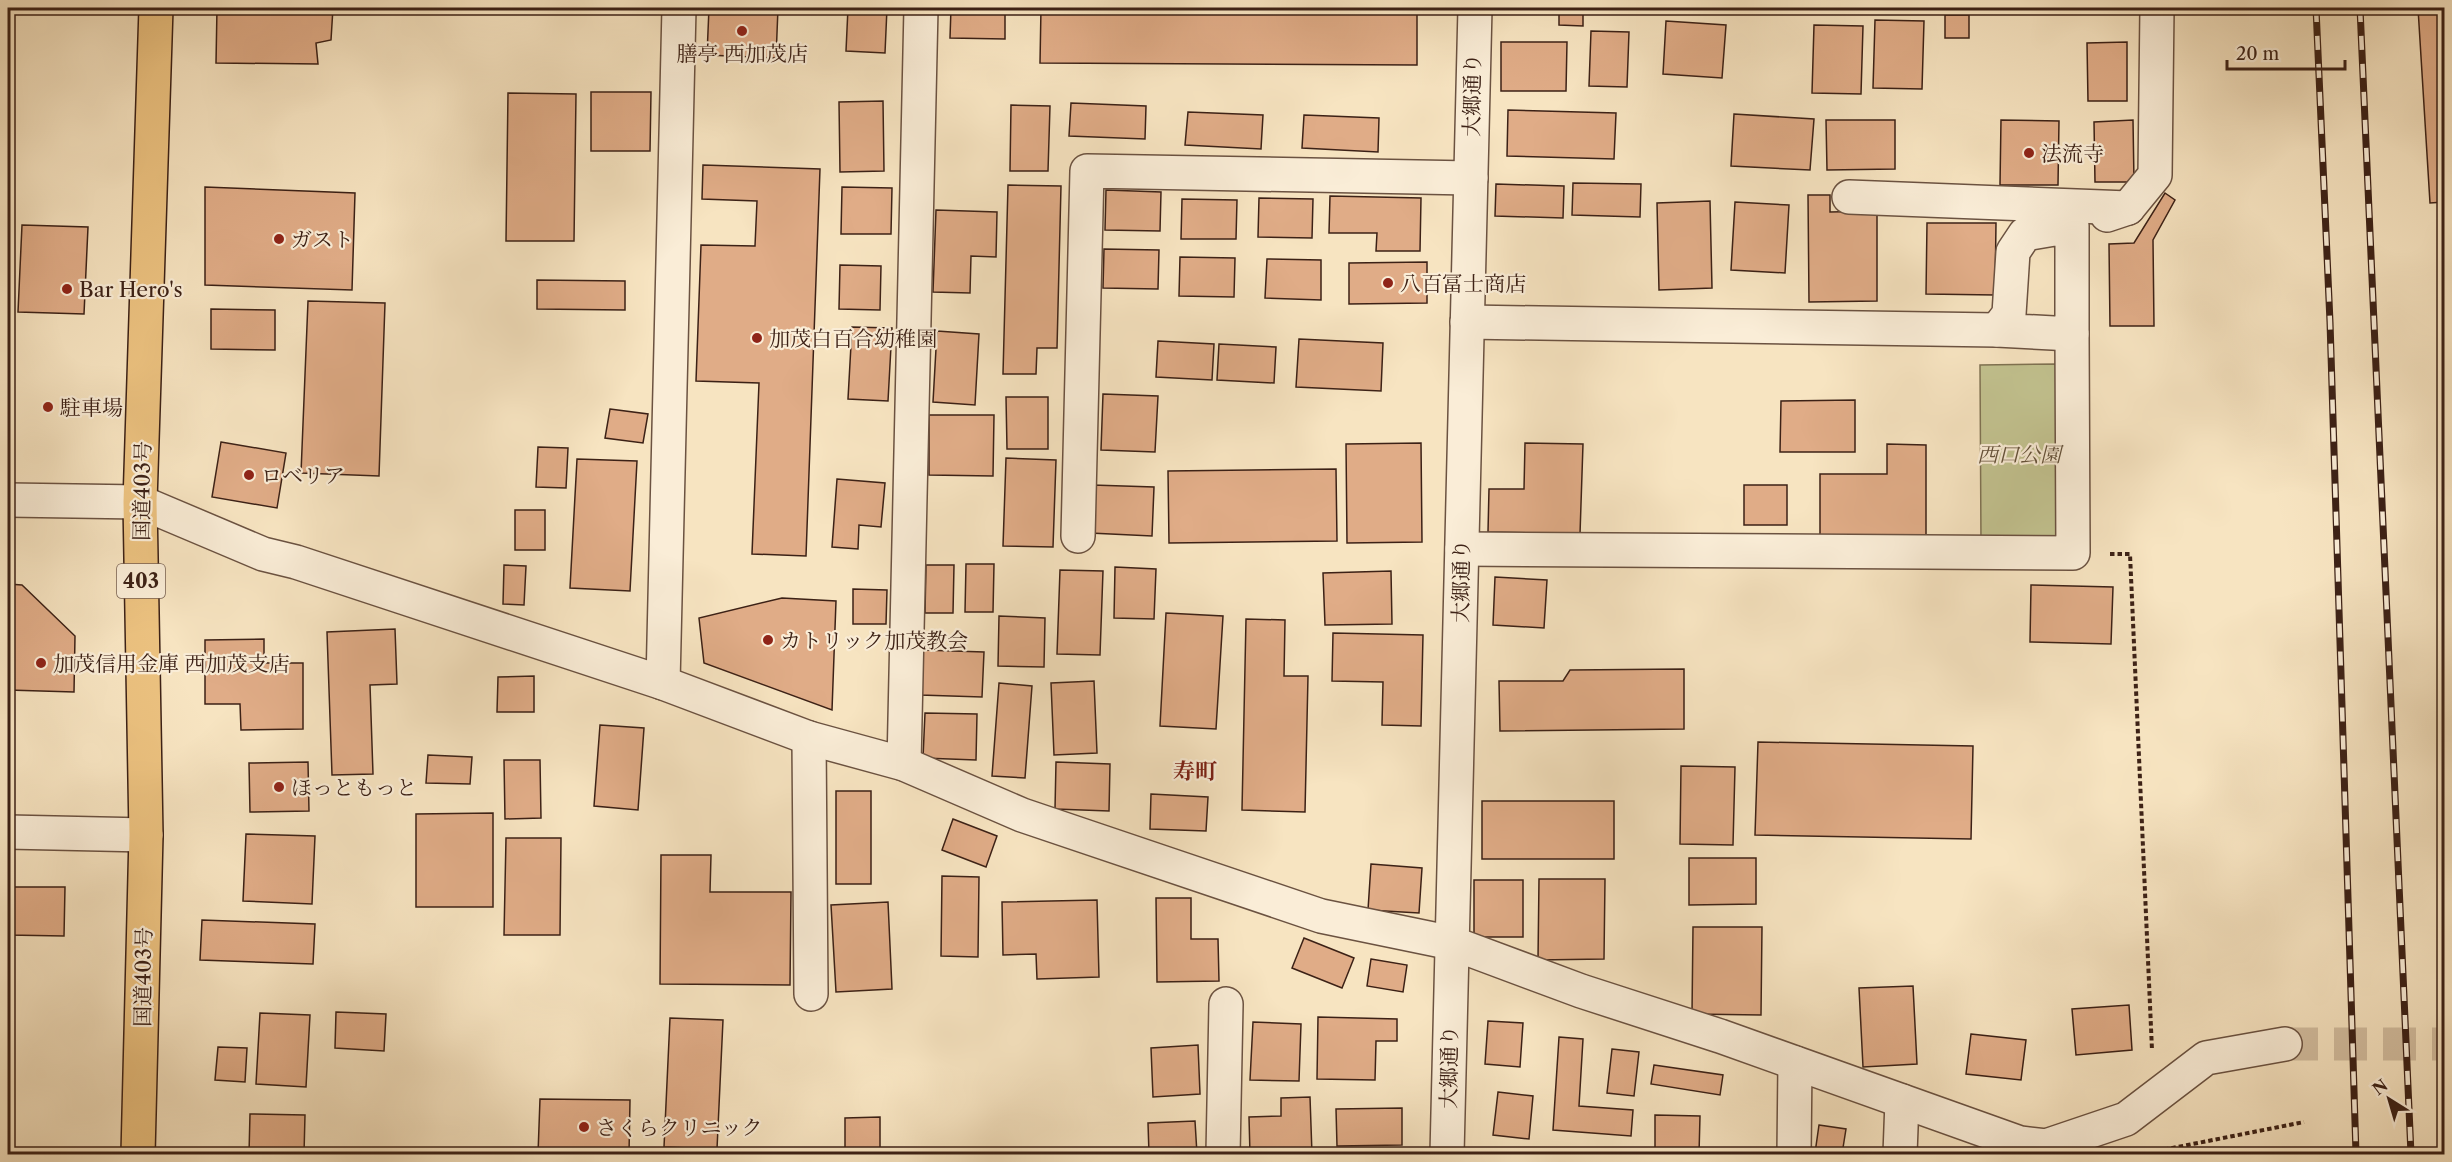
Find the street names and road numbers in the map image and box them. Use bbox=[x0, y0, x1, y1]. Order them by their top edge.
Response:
street label: 大郷通り bbox=[1459, 53, 1485, 137]
street label: 国道403号 bbox=[129, 441, 155, 541]
street label: 大郷通り bbox=[1448, 539, 1474, 623]
road number: 403 bbox=[117, 564, 165, 598]
street label: 国道403号 bbox=[130, 927, 156, 1027]
street label: 大郷通り bbox=[1436, 1025, 1462, 1109]

